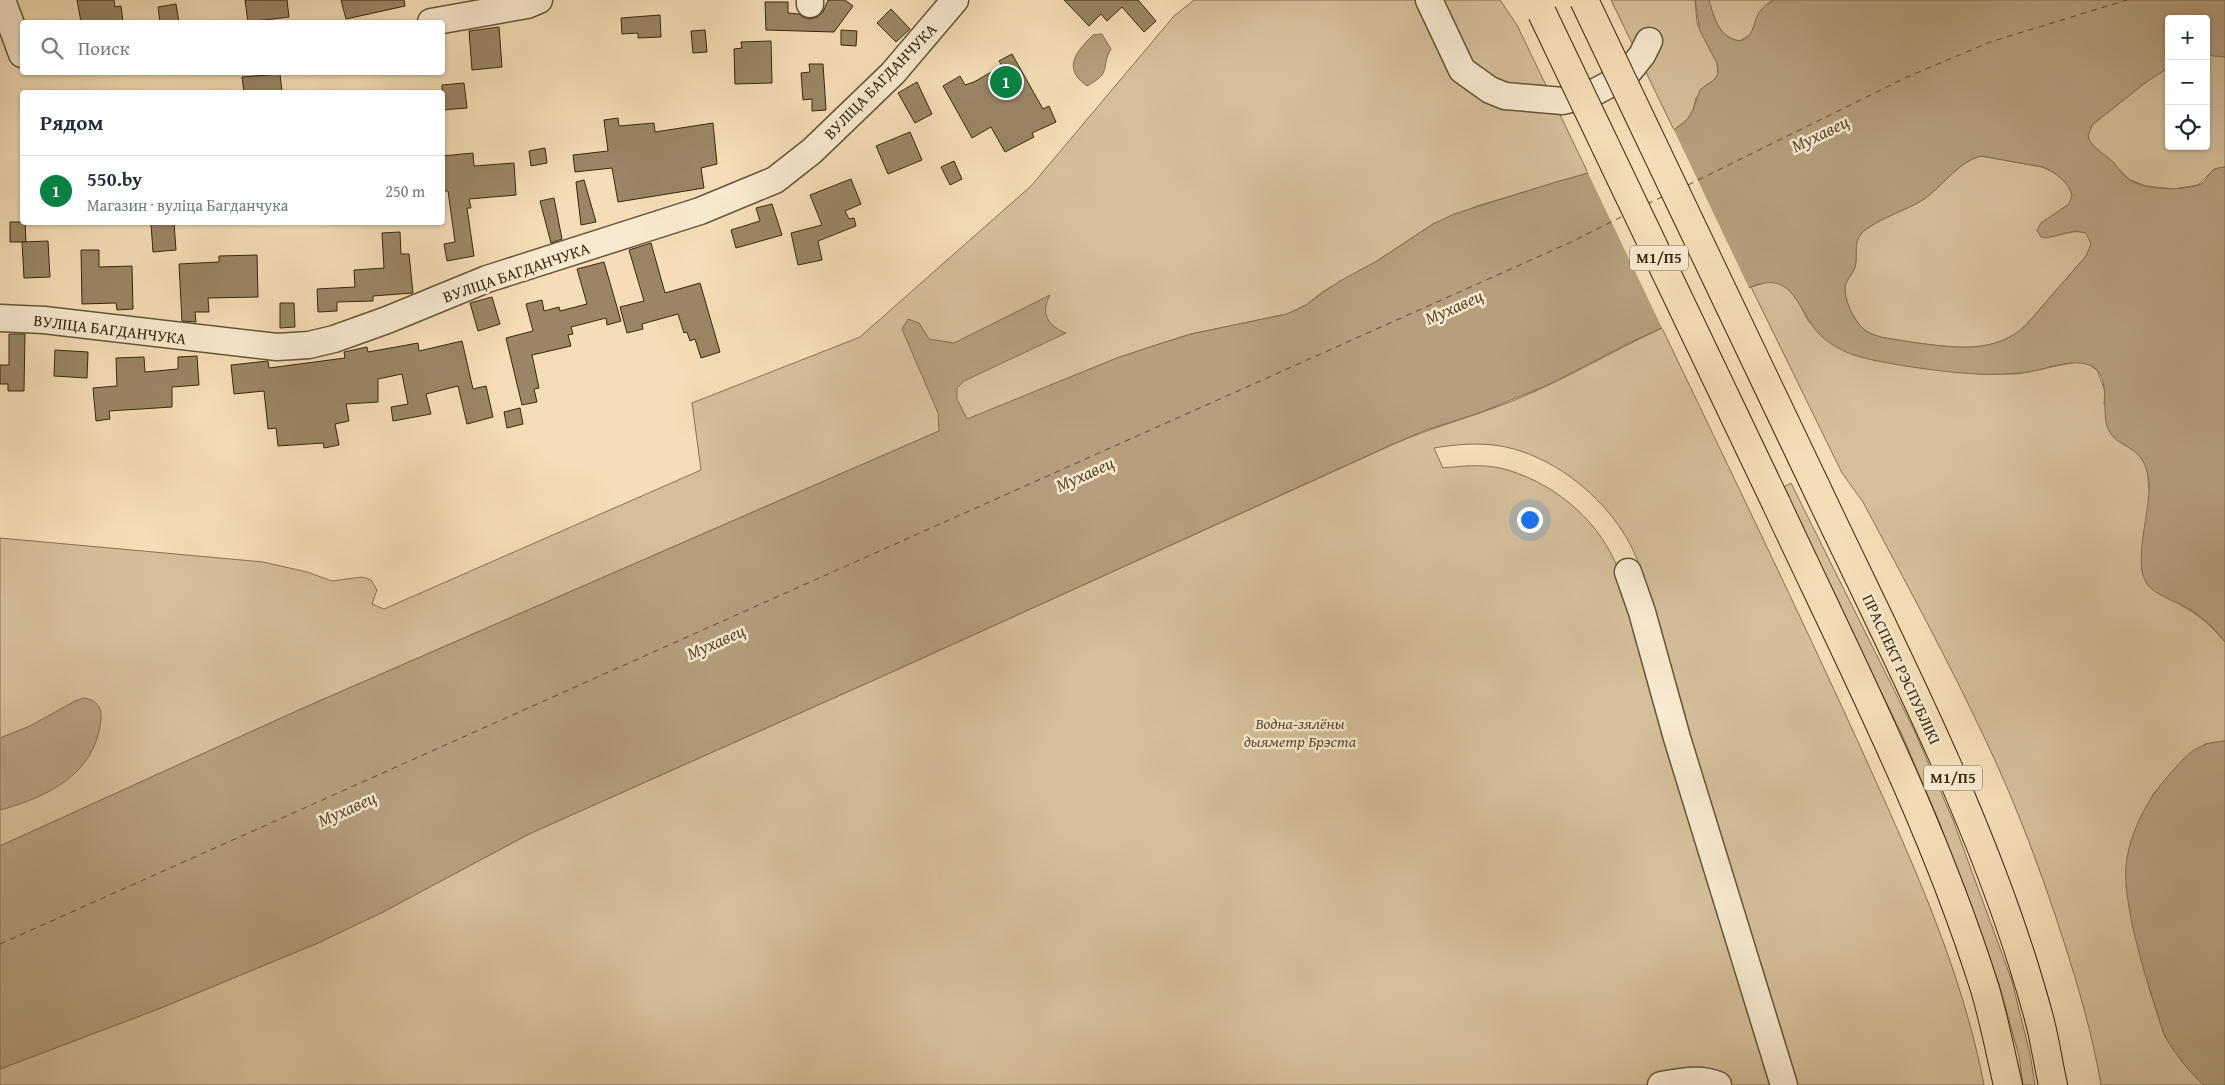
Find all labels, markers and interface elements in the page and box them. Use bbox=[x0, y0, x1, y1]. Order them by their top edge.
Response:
map controls bbox=[2165, 15, 2210, 150]
button: + bbox=[2165, 15, 2210, 60]
street label: ВУЛІЦА БАГДАНЧУКА bbox=[818, 17, 942, 145]
search box bbox=[20, 20, 445, 75]
icon: search bbox=[38, 34, 66, 62]
text: Поиск bbox=[78, 34, 130, 62]
button: − bbox=[2165, 60, 2210, 105]
pin: 1 bbox=[990, 63, 1022, 101]
button: locate bbox=[2165, 105, 2210, 150]
text: Рядом bbox=[40, 107, 103, 138]
water label: Мухавец bbox=[1786, 108, 1853, 159]
text: 550.by bbox=[87, 165, 142, 193]
text: 1 bbox=[52, 179, 60, 203]
text: 250 m bbox=[385, 179, 425, 203]
text: Магазин · вуліца Багданчука bbox=[87, 193, 288, 217]
street label: ВУЛІЦА БАГДАНЧУКА bbox=[439, 236, 593, 308]
road number: М1/П5 bbox=[1630, 246, 1688, 270]
water label: Мухавец bbox=[1420, 282, 1487, 331]
street label: ВУЛІЦА БАГДАНЧУКА bbox=[32, 308, 188, 350]
water label: Мухавец bbox=[1051, 449, 1118, 498]
your location bbox=[1517, 507, 1543, 533]
street label: ПРАСПЕКТ РЭСПУБЛІКІ bbox=[1857, 590, 1947, 748]
water label: Мухавец bbox=[682, 617, 749, 666]
park label: Водна-зялёны дыяметр Брэста bbox=[1244, 711, 1357, 753]
road number: М1/П5 bbox=[1924, 766, 1982, 790]
water label: Мухавец bbox=[313, 784, 380, 833]

